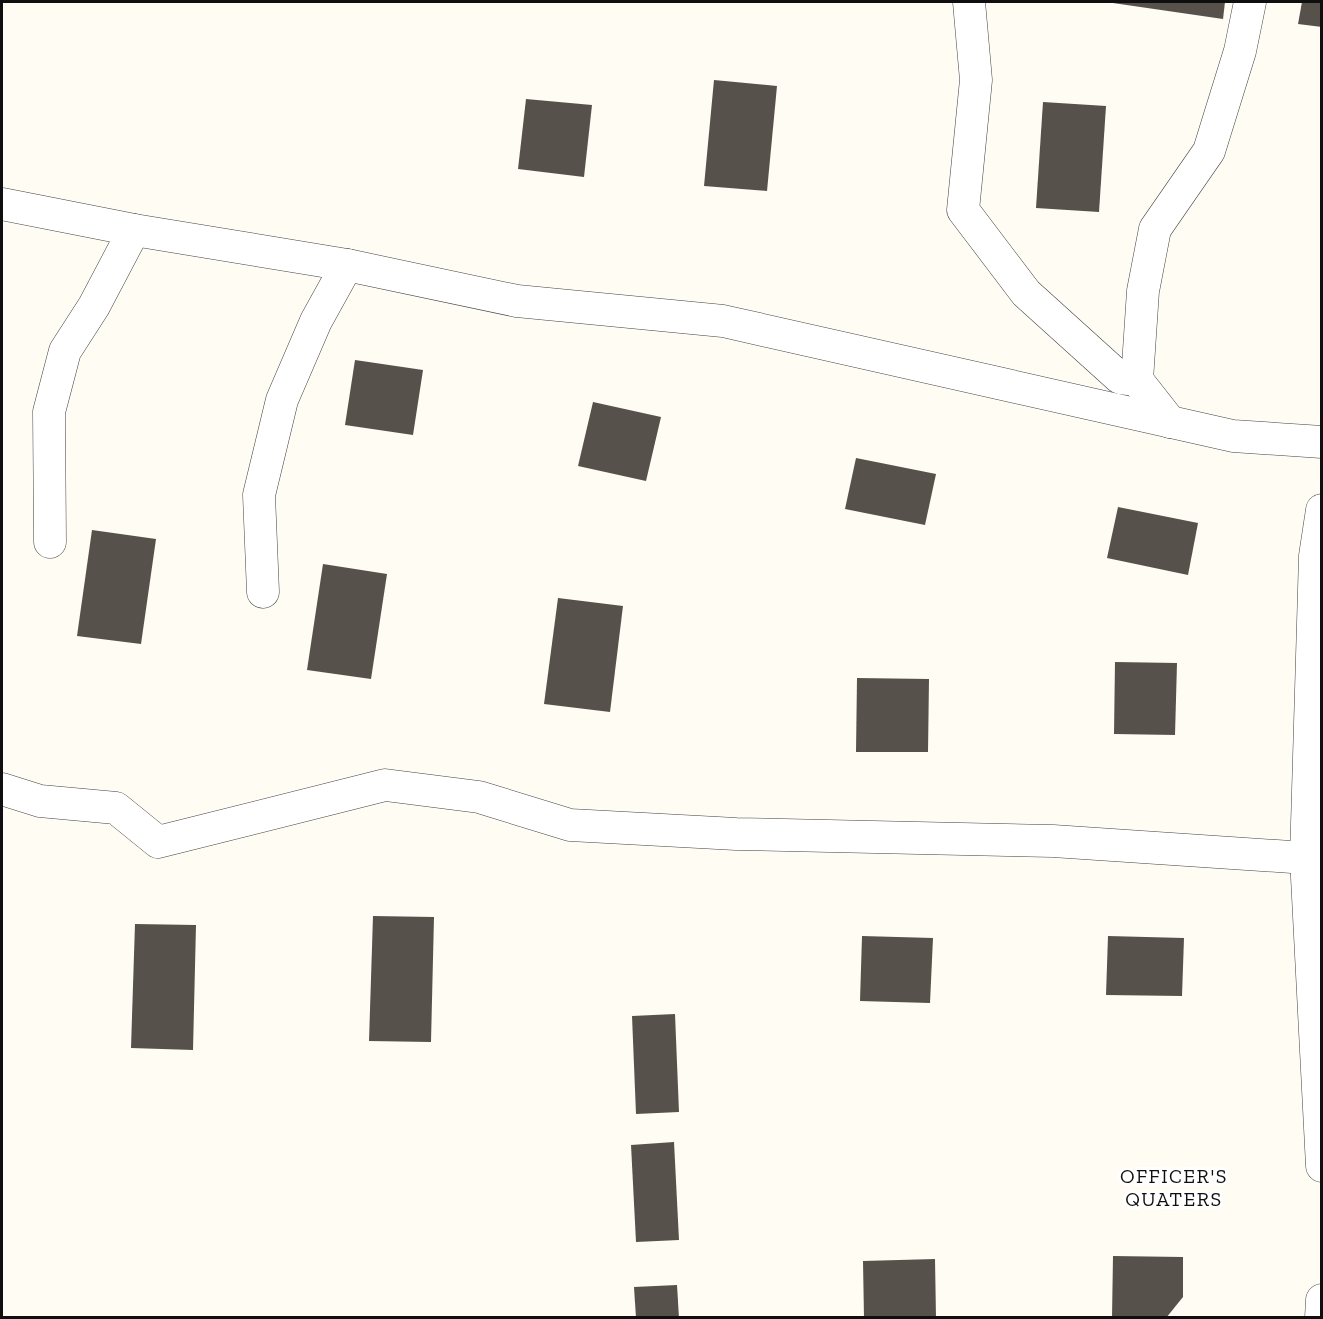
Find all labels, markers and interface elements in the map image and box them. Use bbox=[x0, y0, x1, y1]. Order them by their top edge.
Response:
district label: OFFICER'S QUATERS bbox=[1120, 1164, 1228, 1211]

